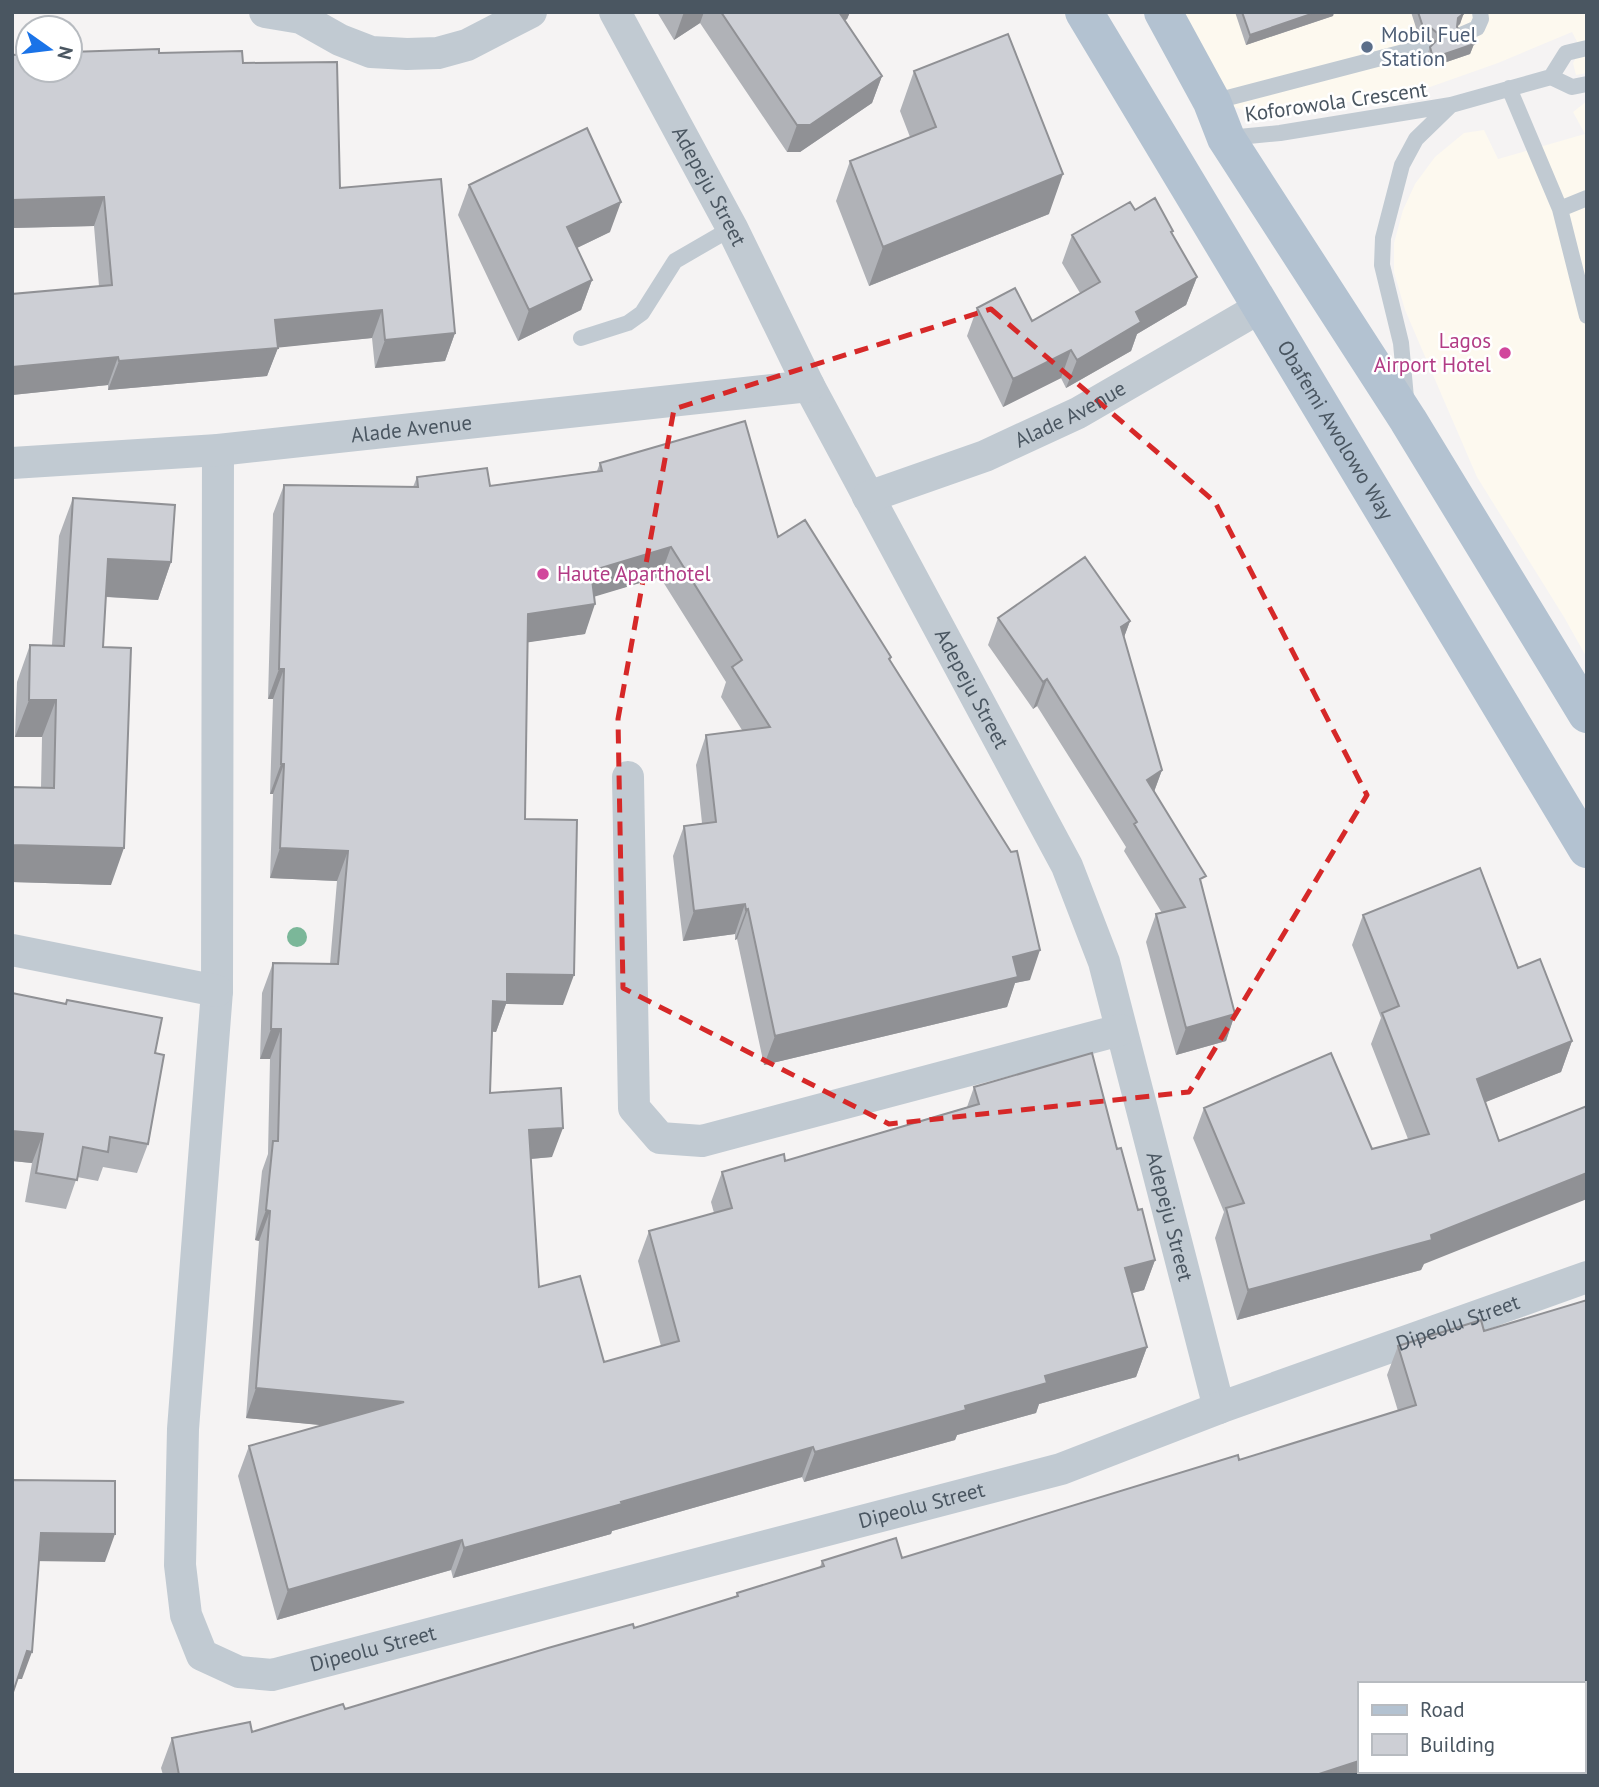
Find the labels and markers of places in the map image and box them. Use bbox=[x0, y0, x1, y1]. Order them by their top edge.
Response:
place label: Mobil Fuel Station bbox=[1381, 21, 1477, 72]
marker: Mobil Fuel Station bbox=[1359, 39, 1375, 55]
place label: Lagos Airport Hotel bbox=[1374, 327, 1491, 378]
marker: Lagos Airport Hotel bbox=[1497, 345, 1513, 361]
place label: Haute Aparthotel bbox=[557, 560, 711, 587]
marker: Haute Aparthotel bbox=[535, 566, 551, 582]

